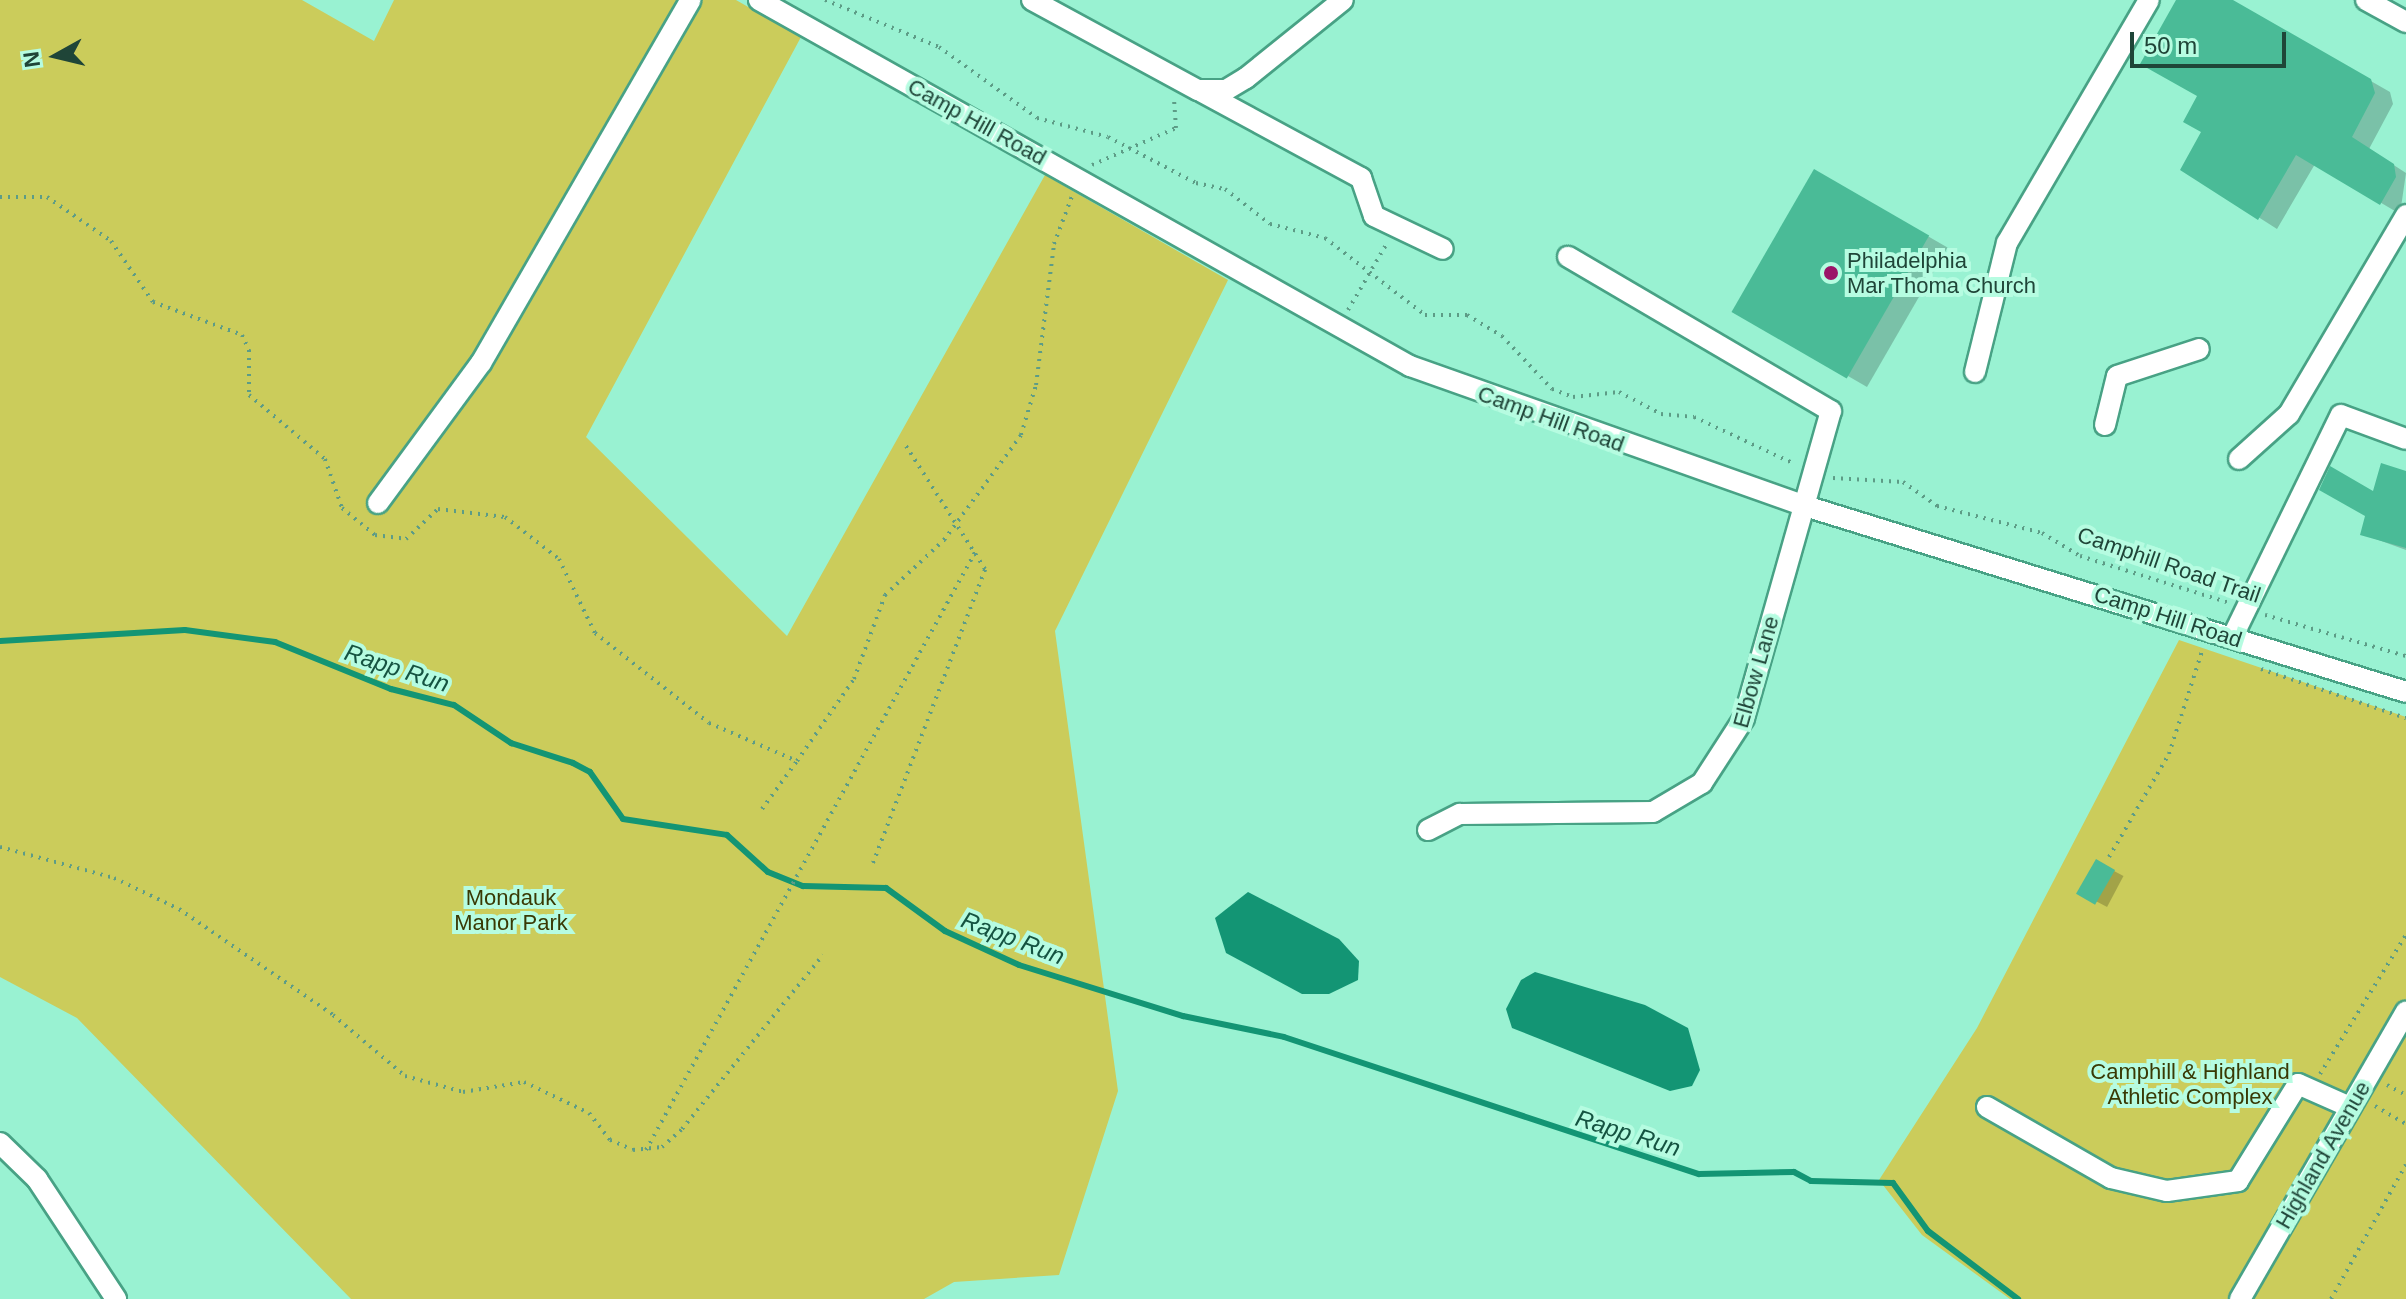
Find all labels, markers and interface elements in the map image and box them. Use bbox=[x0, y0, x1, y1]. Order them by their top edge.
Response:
north arrow bbox=[16, 16, 96, 96]
scale bar bbox=[2134, 16, 2290, 66]
text: 50 m bbox=[2144, 32, 2197, 59]
text: N bbox=[18, 50, 45, 69]
street label: Camp Hill Road bbox=[903, 73, 1051, 171]
place label: Philadelphia Mar Thoma Church bbox=[1847, 247, 2037, 298]
marker: Philadelphia Mar Thoma Church bbox=[1822, 264, 1840, 282]
street label: Camp Hill Road bbox=[1474, 380, 1628, 458]
street label: Camphill Road Trail bbox=[2074, 521, 2264, 609]
street label: Camp Hill Road bbox=[2091, 581, 2245, 653]
street label: Elbow Lane bbox=[1727, 613, 1785, 731]
water label: Rapp Run bbox=[341, 638, 453, 698]
park label: Mondauk Manor Park bbox=[454, 884, 568, 936]
water label: Rapp Run bbox=[957, 905, 1069, 971]
park label: Camphill & Highland Athletic Complex bbox=[2090, 1058, 2290, 1110]
street label: Highland Avenue bbox=[2270, 1076, 2376, 1234]
water label: Rapp Run bbox=[1572, 1103, 1684, 1163]

